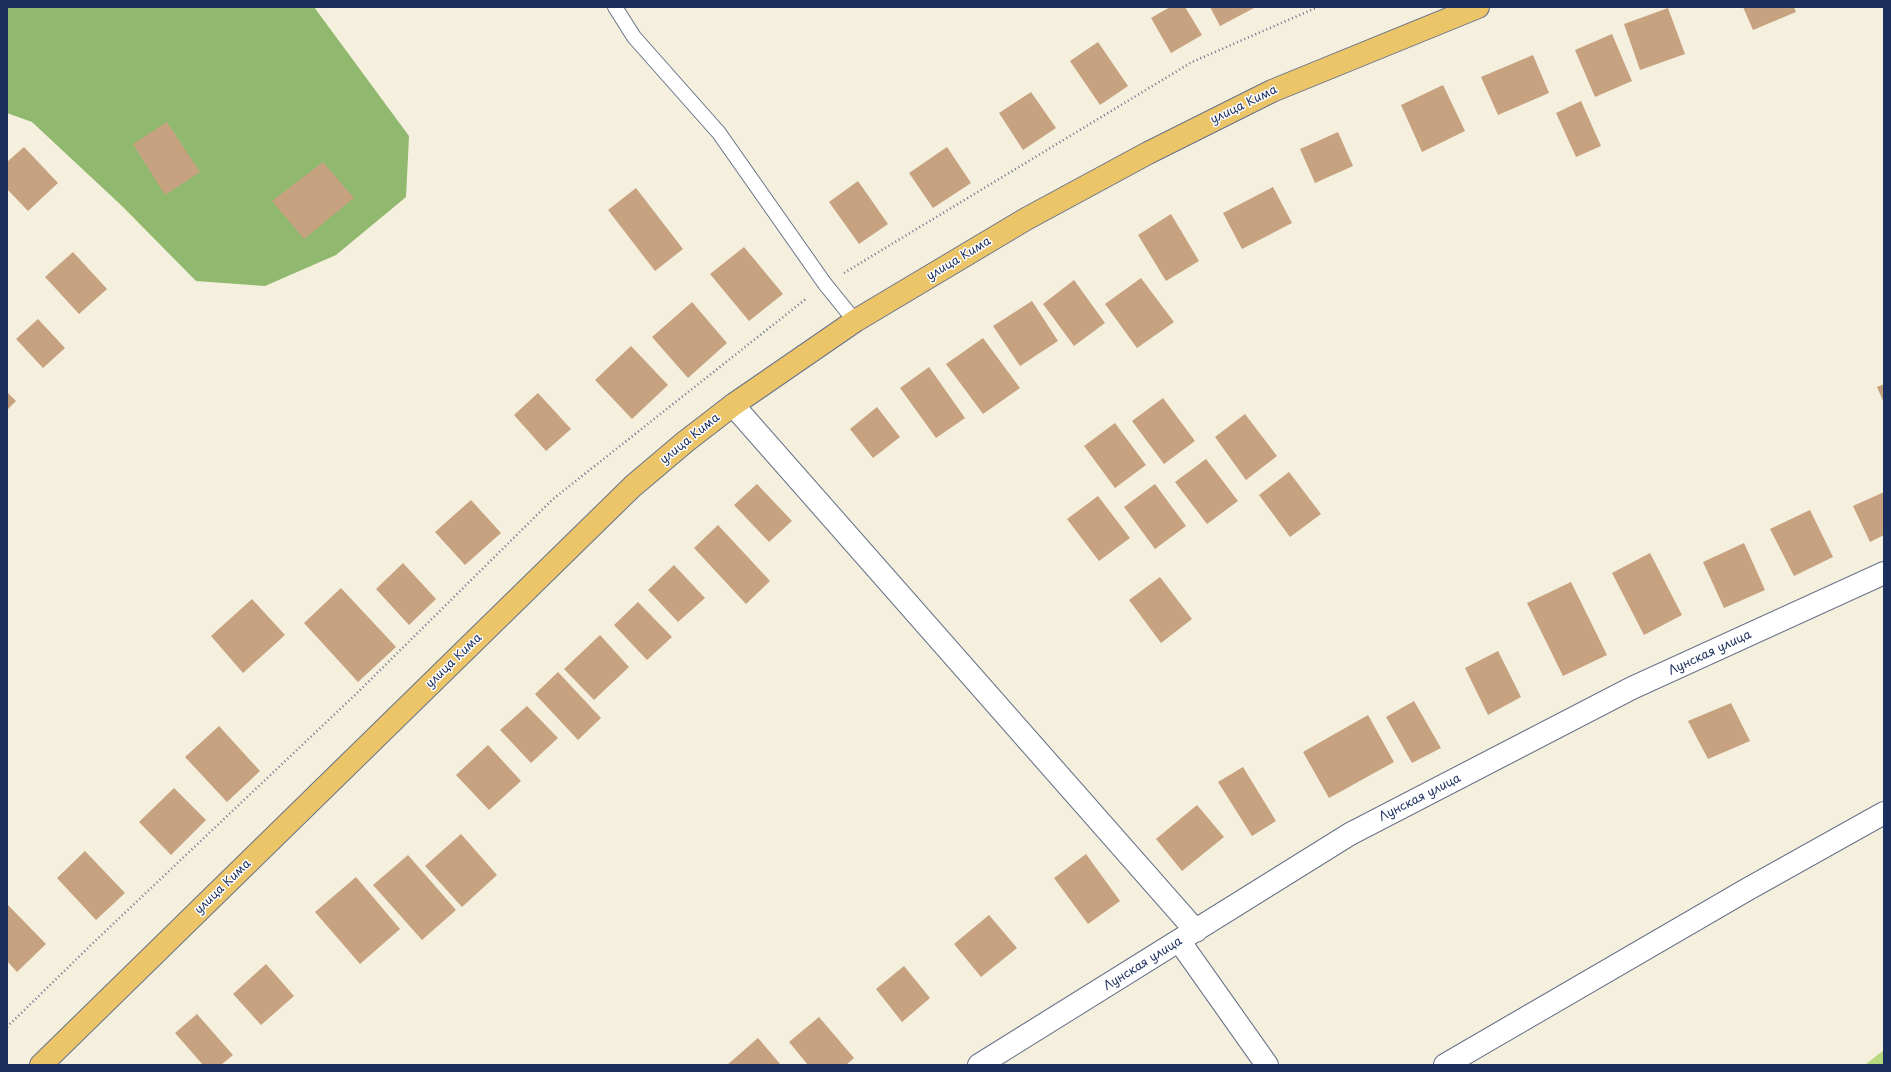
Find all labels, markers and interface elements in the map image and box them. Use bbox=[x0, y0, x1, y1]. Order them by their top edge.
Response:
street label: улица Кима bbox=[1208, 83, 1280, 127]
street label: улица Кима bbox=[924, 234, 994, 284]
street label: улица Кима bbox=[657, 411, 723, 467]
street label: Лунская улица bbox=[1666, 628, 1754, 678]
street label: улица Кима bbox=[423, 631, 485, 691]
street label: Лунская улица bbox=[1377, 771, 1463, 825]
street label: улица Кима bbox=[192, 857, 254, 917]
street label: Лунская улица bbox=[1101, 934, 1185, 994]

